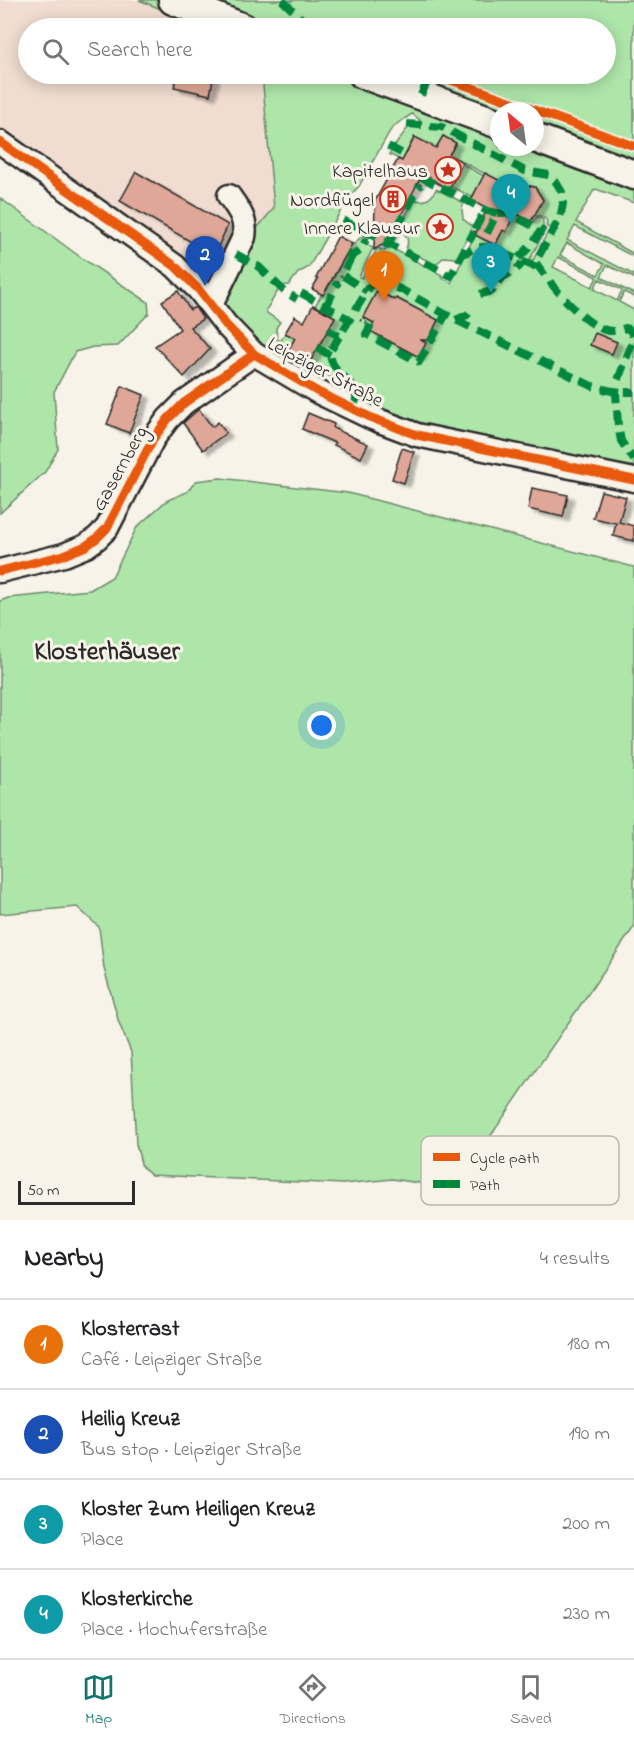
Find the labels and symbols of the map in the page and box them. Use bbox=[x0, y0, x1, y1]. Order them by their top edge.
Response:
north arrow bbox=[490, 102, 544, 156]
place icon: Kapitelhaus bbox=[433, 155, 463, 185]
place label: Kapitelhaus bbox=[332, 158, 428, 187]
pin: 4 bbox=[492, 174, 530, 224]
building icon: Nordflügel bbox=[378, 184, 408, 214]
place label: Nordflügel bbox=[290, 187, 374, 217]
place icon: Innere Klausur bbox=[425, 212, 455, 242]
place label: Innere Klausur bbox=[303, 215, 421, 244]
pin: 2 bbox=[186, 236, 224, 286]
pin: 3 bbox=[472, 244, 510, 293]
pin: 1 bbox=[364, 252, 404, 301]
street label: Leipziger Straße bbox=[261, 330, 388, 417]
street label: Gasernberg bbox=[86, 421, 157, 518]
district label: Klosterhäuser bbox=[34, 634, 181, 672]
your location bbox=[307, 711, 336, 740]
legend bbox=[421, 1136, 619, 1205]
text: Cycle path bbox=[470, 1147, 539, 1171]
text: Path bbox=[470, 1174, 500, 1198]
scale bar bbox=[18, 1178, 135, 1206]

